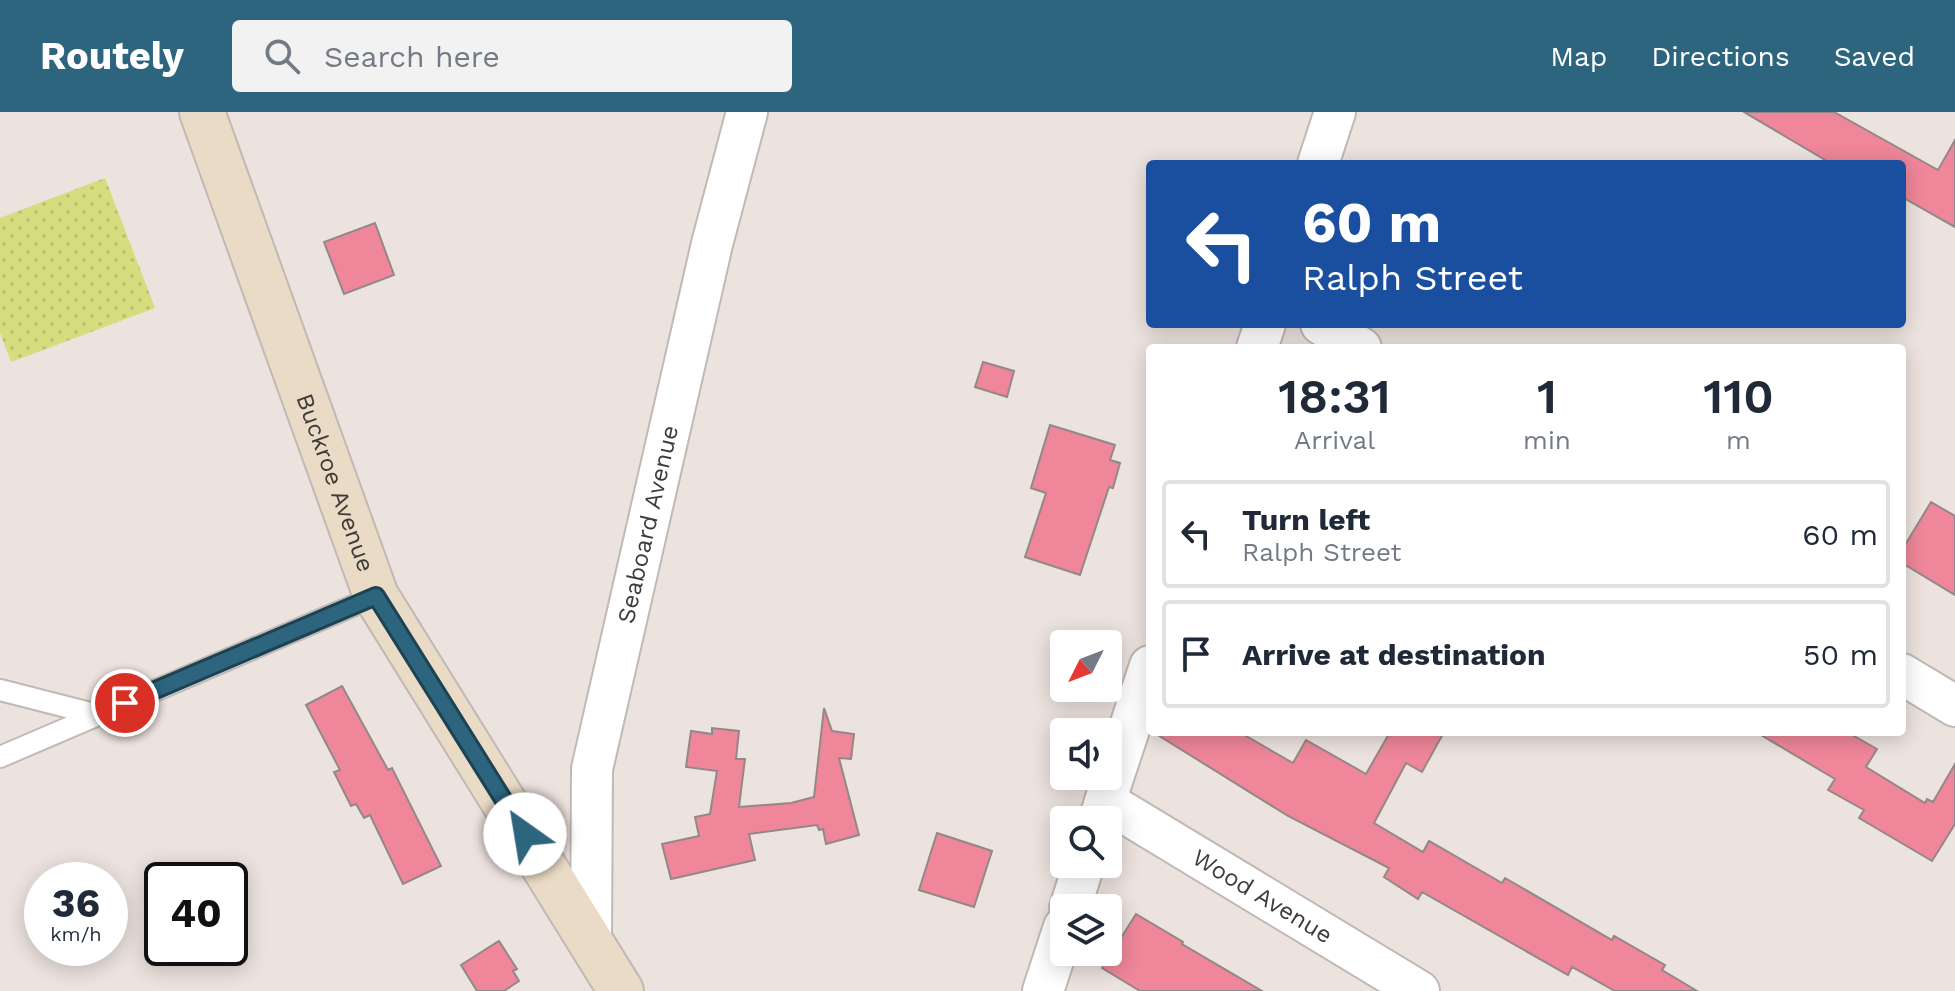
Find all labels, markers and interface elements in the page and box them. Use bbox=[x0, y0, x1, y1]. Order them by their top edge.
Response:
search box bbox=[232, 20, 792, 92]
text: Routely bbox=[40, 34, 184, 78]
icon: search bbox=[260, 34, 304, 78]
text: Search here bbox=[324, 39, 500, 74]
text: Map bbox=[1550, 40, 1607, 73]
text: Directions bbox=[1651, 40, 1790, 73]
text: Saved bbox=[1834, 40, 1915, 73]
text: 60 m bbox=[1302, 190, 1441, 256]
icon: left bbox=[1170, 192, 1274, 296]
text: Ralph Street bbox=[1302, 257, 1523, 299]
text: 18:31 bbox=[1278, 368, 1391, 425]
text: 1 bbox=[1537, 368, 1557, 425]
text: 110 bbox=[1703, 368, 1774, 425]
street label: Buckroe Avenue bbox=[290, 390, 380, 576]
street label: Seaboard Avenue bbox=[612, 422, 684, 626]
text: Arrival bbox=[1294, 425, 1375, 455]
text: min bbox=[1523, 425, 1571, 455]
text: m bbox=[1726, 425, 1751, 455]
text: Turn left bbox=[1242, 502, 1370, 537]
icon: left bbox=[1174, 512, 1218, 556]
text: 60 m bbox=[1802, 517, 1878, 552]
text: Ralph Street bbox=[1242, 537, 1401, 567]
north arrow bbox=[1050, 630, 1122, 702]
map controls bbox=[1050, 630, 1122, 966]
icon: arrive bbox=[1174, 632, 1218, 676]
text: Arrive at destination bbox=[1242, 637, 1546, 672]
text: 50 m bbox=[1803, 637, 1878, 672]
pin bbox=[91, 669, 159, 737]
icon: arrive bbox=[103, 681, 147, 725]
button: sound bbox=[1050, 718, 1122, 790]
position arrow bbox=[483, 792, 567, 876]
button: search bbox=[1050, 806, 1122, 878]
street label: Wood Avenue bbox=[1187, 843, 1337, 949]
speed limit sign: 40 bbox=[144, 862, 248, 966]
text: 36 bbox=[52, 880, 100, 927]
button: layers bbox=[1050, 894, 1122, 966]
text: km/h bbox=[50, 922, 102, 946]

